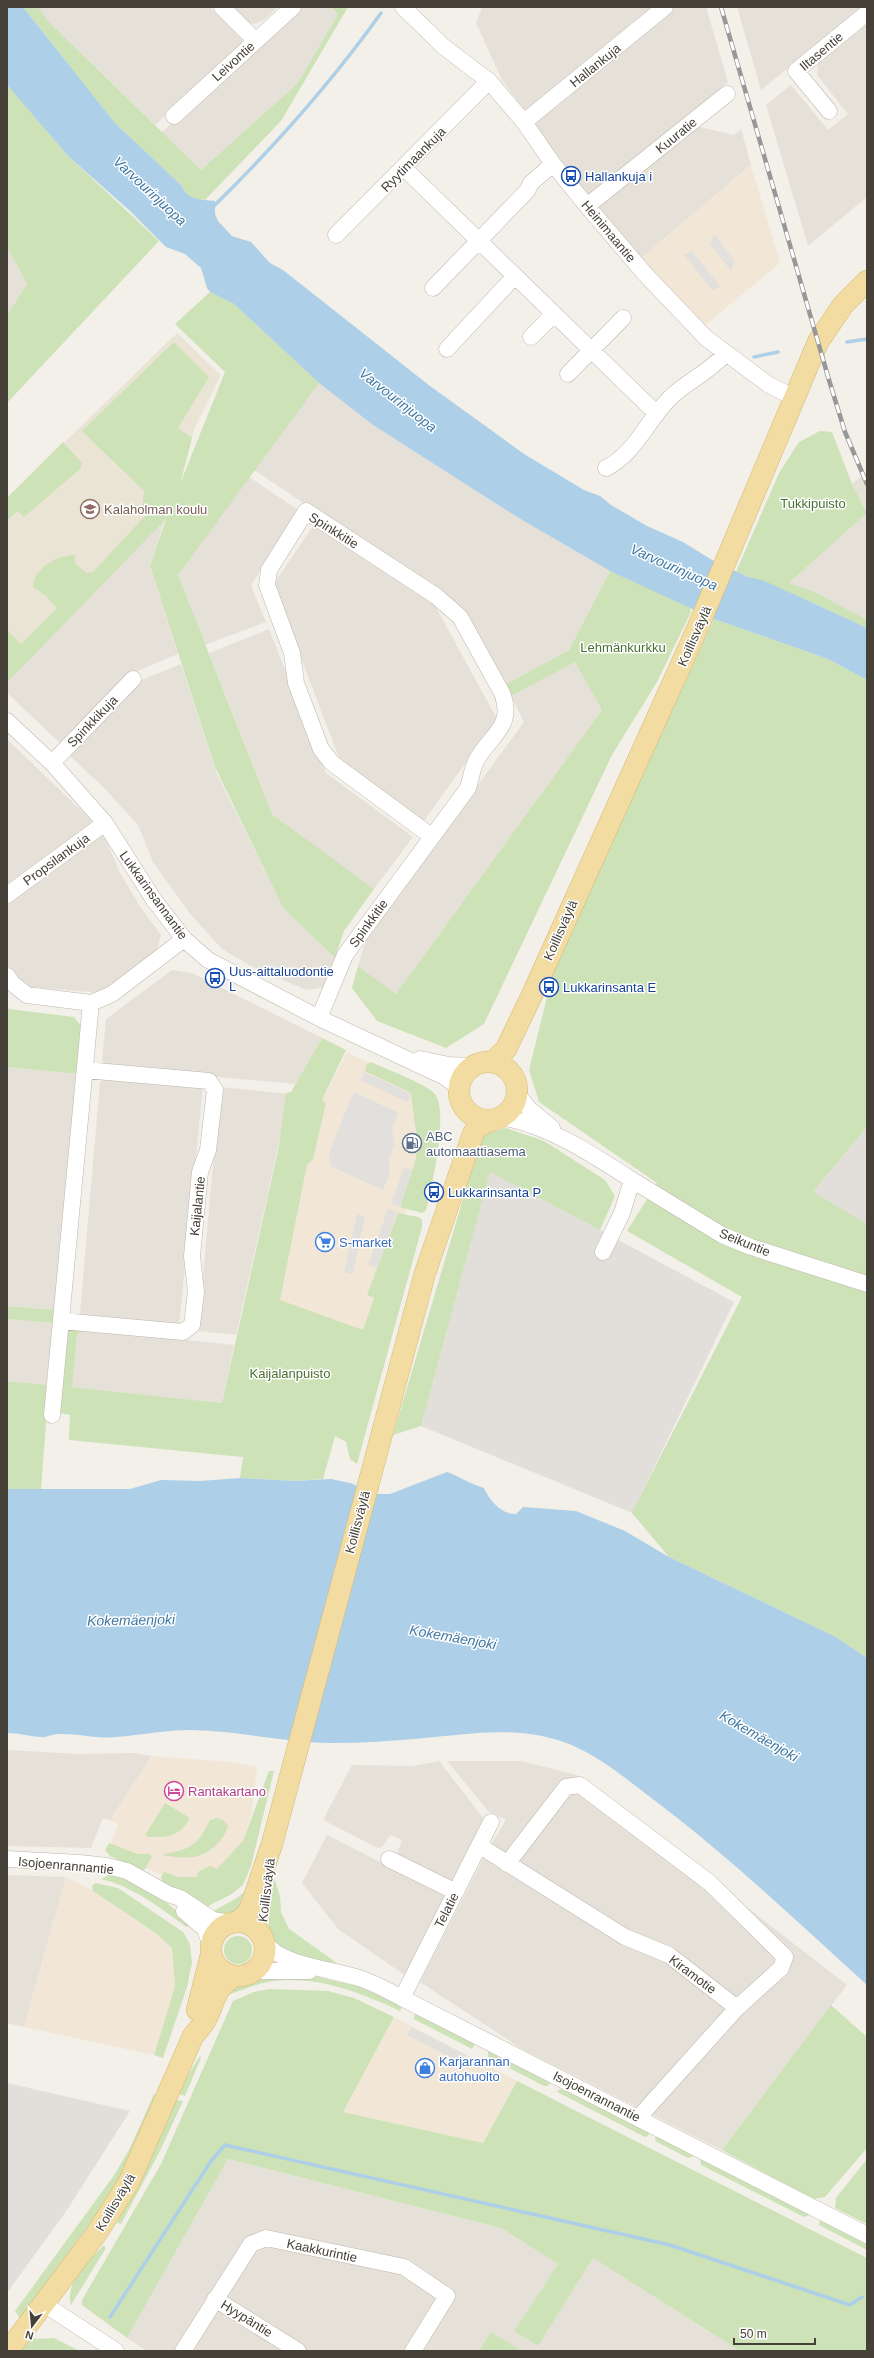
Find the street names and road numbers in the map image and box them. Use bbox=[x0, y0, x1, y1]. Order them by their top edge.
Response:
street label: Iltasentie bbox=[797, 29, 846, 74]
street label: Leivontie bbox=[209, 38, 258, 84]
street label: Hallankuja bbox=[567, 40, 624, 90]
street label: Kuuratie bbox=[653, 114, 700, 156]
street label: Ryytimaankuja bbox=[378, 123, 449, 195]
street label: Heinimaantie bbox=[578, 197, 639, 265]
street label: Spinkkitie bbox=[306, 509, 361, 552]
street label: Koillisväylä bbox=[675, 603, 715, 669]
street label: Spinkkikuja bbox=[64, 692, 121, 750]
street label: Propsilankuja bbox=[20, 830, 93, 888]
street label: Lukkarinsannantie bbox=[117, 848, 191, 942]
street label: Spinkkitie bbox=[346, 896, 391, 950]
street label: Koillisväylä bbox=[541, 897, 581, 963]
street label: Kaijalantie bbox=[187, 1175, 208, 1237]
street label: Seikuntie bbox=[717, 1225, 772, 1259]
street label: Koillisväylä bbox=[342, 1488, 373, 1555]
street label: Isojoenrannantie bbox=[17, 1854, 114, 1877]
street label: Koillisväylä bbox=[255, 1856, 278, 1923]
street label: Telatie bbox=[431, 1890, 462, 1930]
street label: Kiramotie bbox=[666, 1952, 719, 1997]
street label: Isojoenrannantie bbox=[551, 2068, 643, 2125]
street label: Koillisväylä bbox=[92, 2170, 139, 2234]
street label: Kaakkurintie bbox=[285, 2236, 358, 2265]
street label: Hyypäntie bbox=[218, 2297, 275, 2340]

